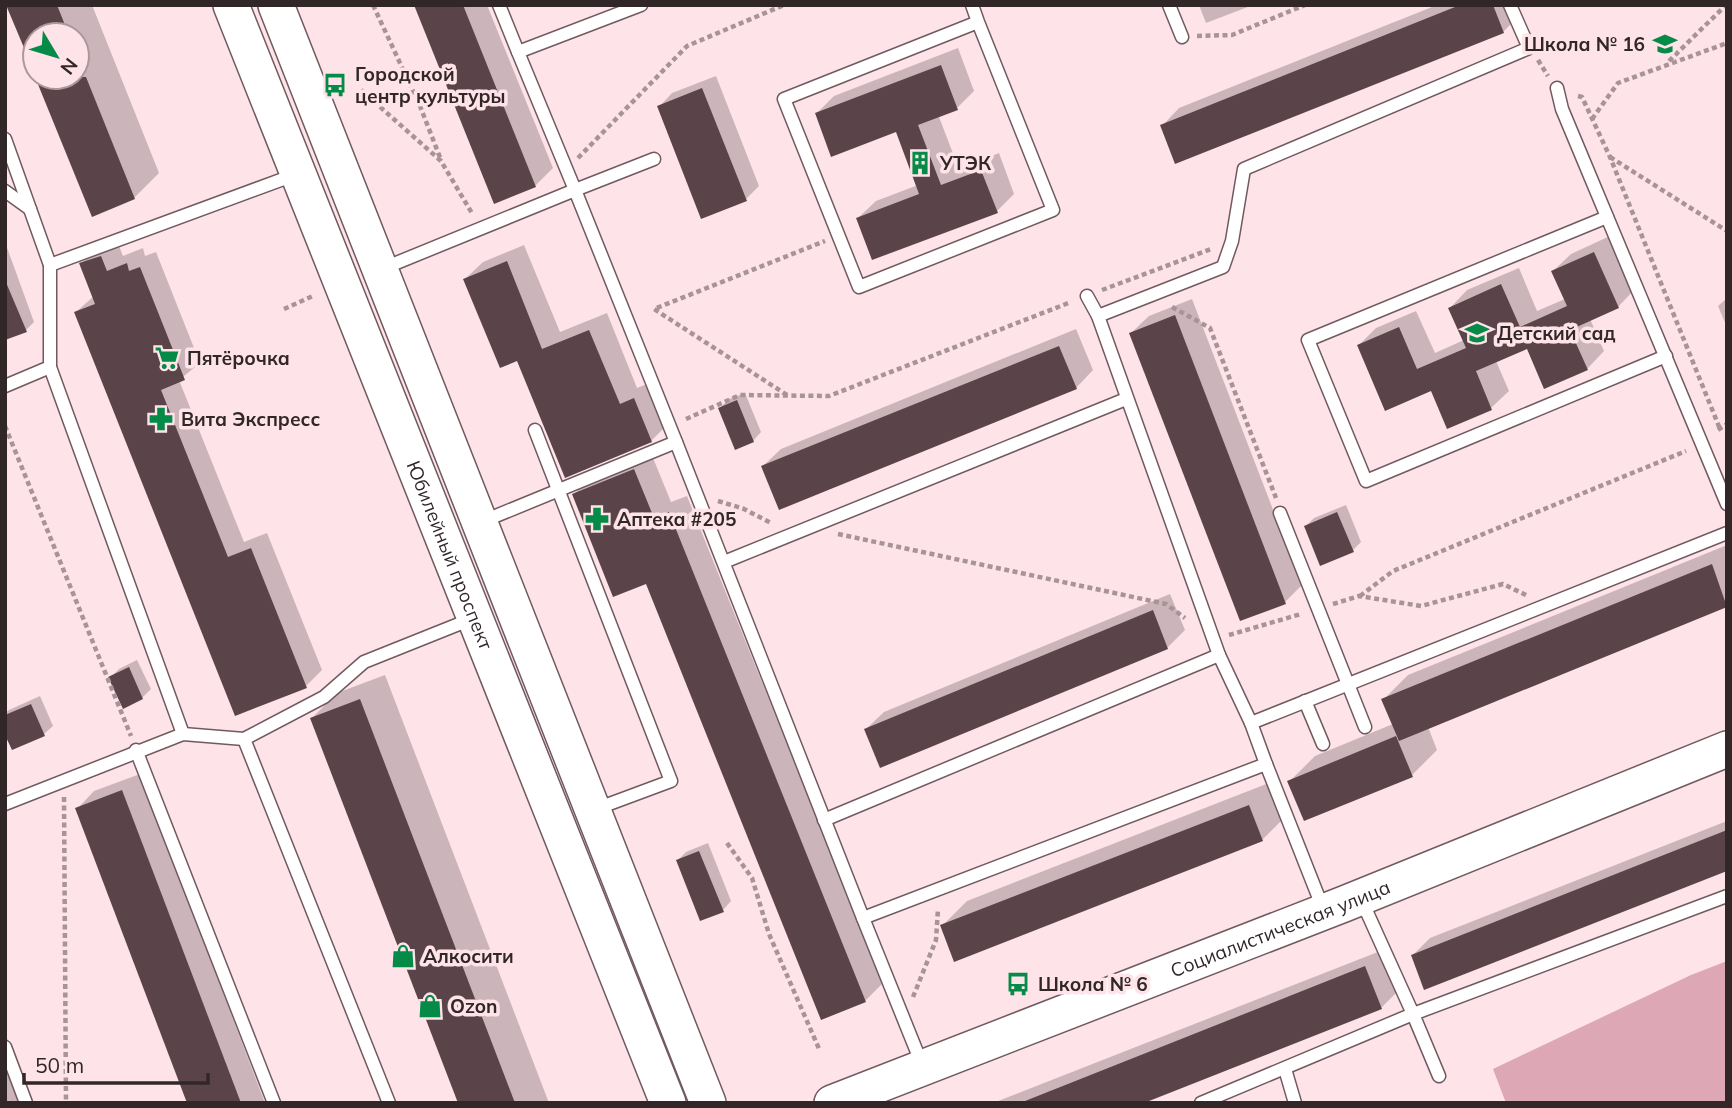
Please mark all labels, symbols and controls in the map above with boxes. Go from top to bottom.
north arrow [21,21,91,91]
school or university icon: Школа № 16 [1651,30,1679,58]
place label: Школа № 16 [1524,32,1645,56]
text: N [56,53,83,80]
place label: Городской центр культуры [355,62,506,108]
bus stop icon: Городской центр культуры [321,71,349,99]
building icon: УТЭК [906,149,934,177]
place label: УТЭК [939,151,992,175]
school or university icon: Детский сад [1463,319,1491,347]
place label: Детский сад [1497,321,1616,345]
supermarket icon: Пятёрочка [153,344,181,372]
place label: Пятёрочка [187,346,290,370]
pharmacy icon: Вита Экспресс [147,405,175,433]
place label: Вита Экспресс [181,407,320,431]
street label: Юбилейный проспект [402,457,498,653]
pharmacy icon: Аптека #205 [583,505,611,533]
place label: Аптека #205 [617,507,736,531]
street label: Социалистическая улица [1167,875,1394,982]
shop icon: Алкосити [389,942,417,970]
place label: Алкосити [423,944,514,968]
bus stop icon: Школа № 6 [1004,970,1032,998]
place label: Школа № 6 [1038,972,1148,996]
shop icon: Ozon [416,992,444,1020]
place label: Ozon [450,994,497,1018]
scale bar [24,1042,208,1086]
text: 50 m [35,1052,84,1078]

